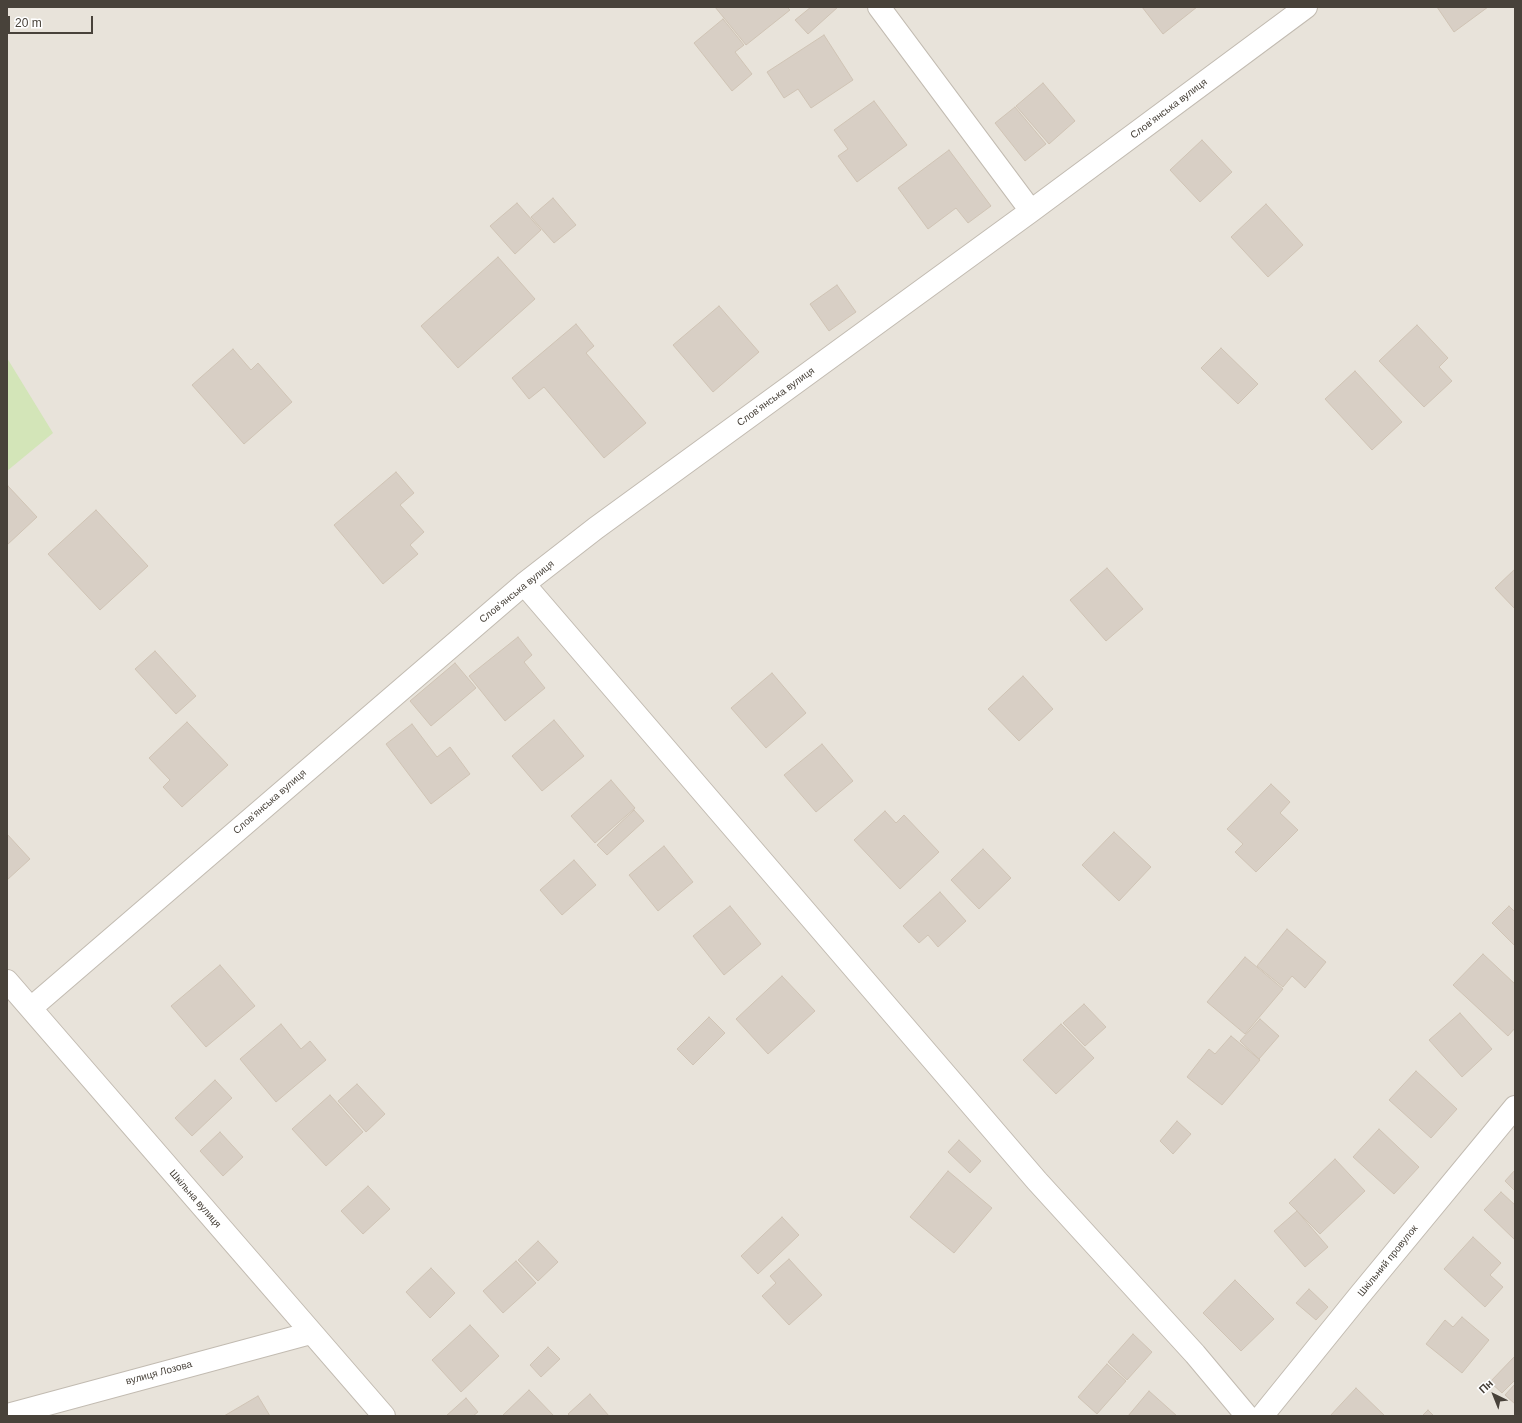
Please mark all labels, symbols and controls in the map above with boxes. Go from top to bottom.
scale bar [10,8,95,34]
text: 20 m [15,16,42,30]
street label: Словʼянська вулиця [1128,76,1210,142]
street label: Словʼянська вулиця [735,365,817,429]
street label: Словʼянська вулиця [477,558,557,626]
street label: Словʼянська вулиця [231,767,309,837]
street label: Шкільна вулиця [166,1167,224,1231]
street label: Шкільний провулок [1355,1223,1421,1299]
street label: вулиця Лозова [125,1358,193,1388]
north arrow [1474,1375,1514,1415]
text: Пн [1476,1377,1495,1396]

